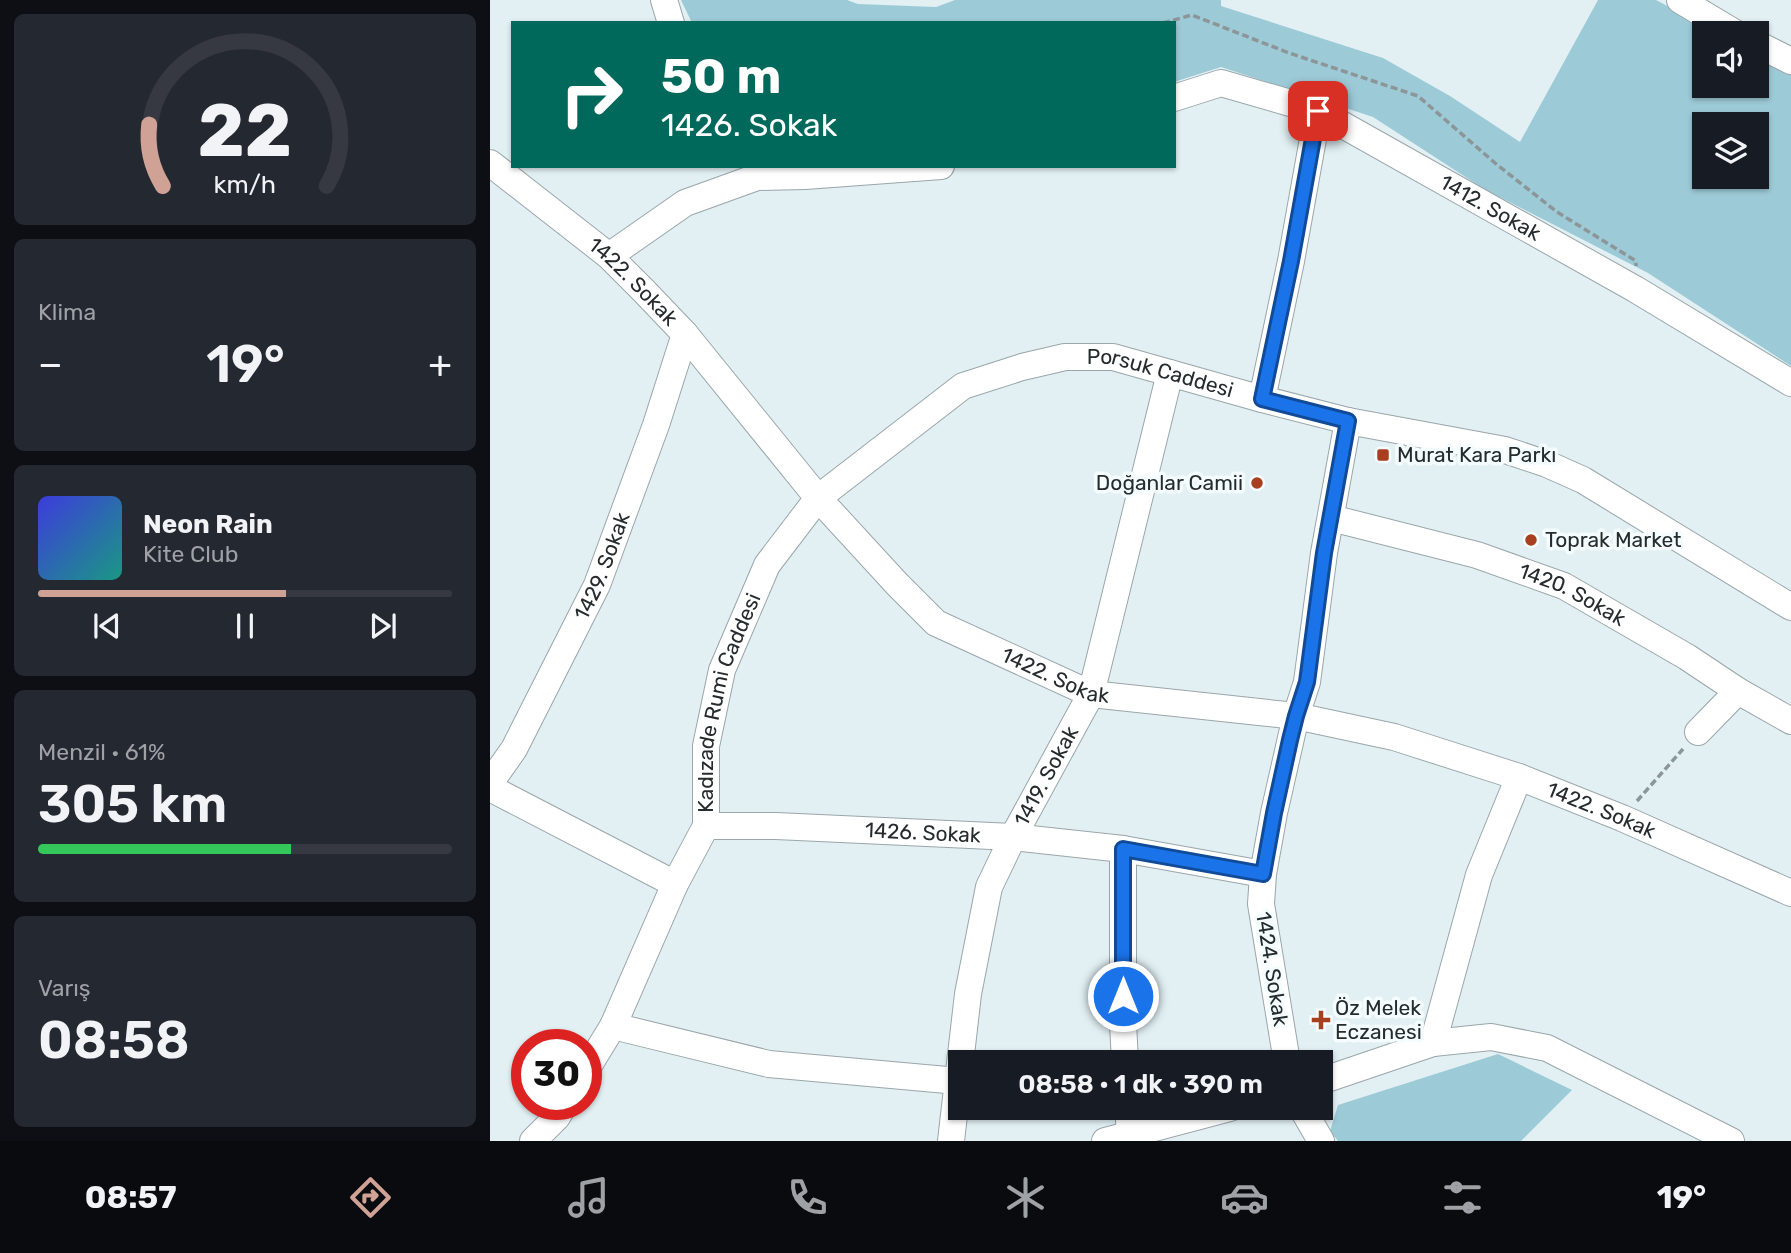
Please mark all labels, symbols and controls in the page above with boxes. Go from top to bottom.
map controls [1692,21,1769,189]
button: sound [1692,21,1769,98]
text: 50 m [661,47,781,105]
icon: right [546,49,637,140]
pin [1288,81,1348,141]
text: 22 [198,88,292,174]
icon: arrive [1299,92,1337,130]
text: 1426. Sokak [661,106,837,144]
button: layers [1692,112,1769,189]
street label: 1412. Sokak [1436,169,1546,246]
text: km/h [214,170,276,199]
street label: 1422. Sokak [584,232,683,331]
text: Klima [38,298,96,326]
text: 19° [206,333,285,395]
text: − [38,341,63,387]
text: + [428,341,452,387]
street label: Porsuk Caddesi [1087,344,1236,402]
place label: Murat Kara Parkı [1397,442,1556,467]
marker: Murat Kara Parkı [1375,447,1391,463]
place label: Doğanlar Camii [1096,470,1243,495]
marker: Doğanlar Camii [1249,475,1265,491]
street label: 1429. Sokak [568,508,635,624]
text: Neon Rain [143,509,273,540]
place label: Toprak Market [1545,527,1681,552]
marker: Toprak Market [1523,532,1539,548]
text: Kite Club [143,540,238,568]
street label: 1420. Sokak [1516,558,1630,631]
street label: Kadızade Rumi Caddesi [693,589,766,813]
icon: previous [88,607,126,645]
icon: pause [226,607,264,645]
icon: next [364,607,402,645]
street label: 1422. Sokak [998,642,1111,708]
street label: 1419. Sokak [1008,721,1083,830]
text: Menzil · 61% [38,738,165,766]
text: 305 km [38,773,227,835]
street label: 1422. Sokak [1544,776,1660,843]
street label: 1426. Sokak [865,817,981,847]
street label: 1424. Sokak [1251,910,1294,1028]
position arrow [1086,959,1160,1033]
text: Varış [38,974,91,1002]
place label: Öz Melek Eczanesi [1335,995,1422,1044]
text: 08:58 [38,1009,190,1071]
marker: Öz Melek Eczanesi [1313,1012,1329,1028]
speed limit sign: 30 [511,1029,602,1120]
text: 08:58 · 1 dk · 390 m [1018,1069,1263,1100]
icon: directions [346,1173,395,1222]
icon: music [564,1173,613,1222]
icon: phone [783,1173,832,1222]
icon: climate [1001,1173,1050,1222]
icon: car [1220,1173,1269,1222]
icon: filters [1438,1173,1487,1222]
text: 08:57 [85,1178,177,1216]
text: 19° [1657,1178,1706,1216]

